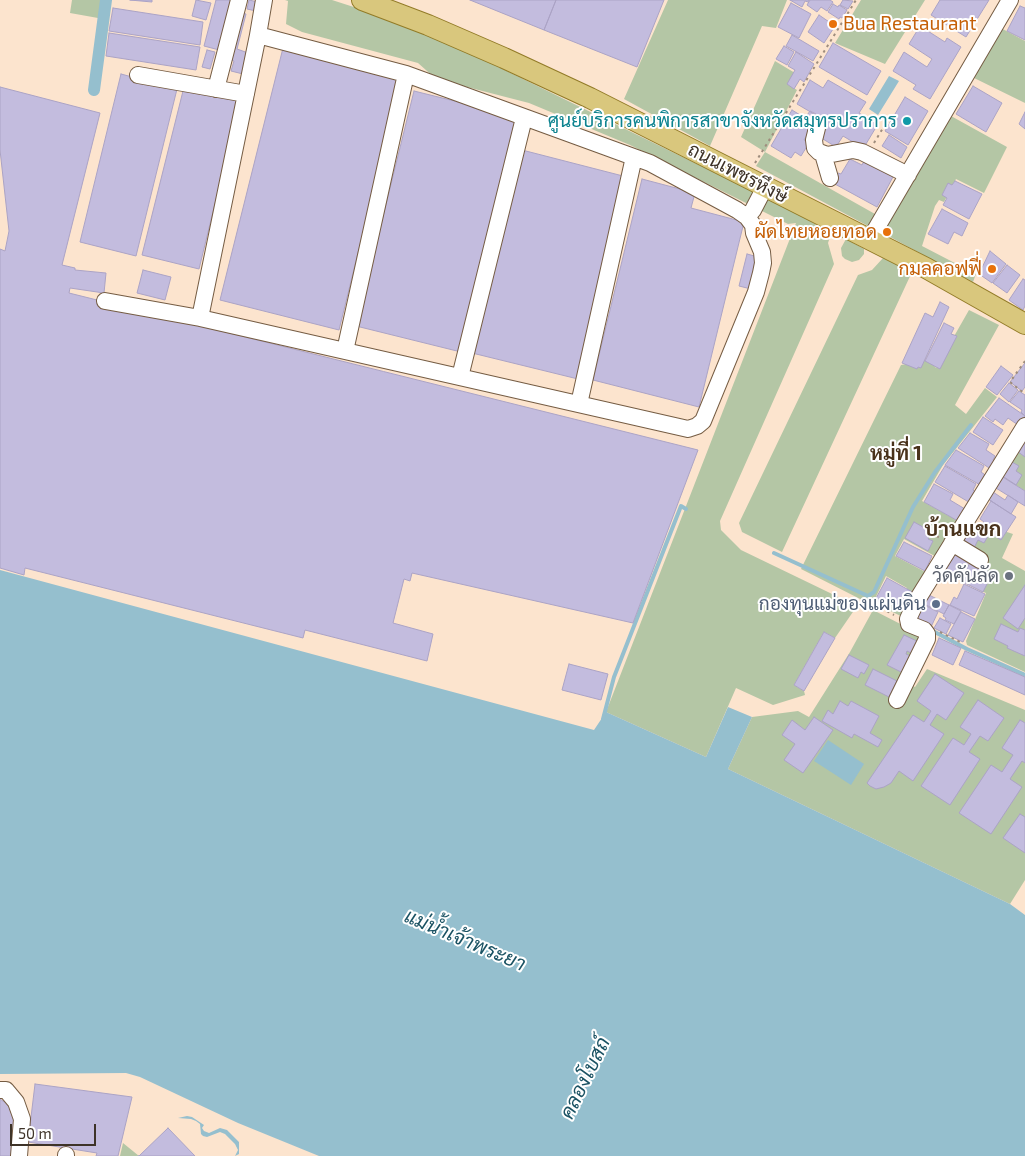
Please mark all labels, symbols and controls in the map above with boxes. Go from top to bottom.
place label: Bua Restaurant [843,13,977,35]
marker: Bua Restaurant [827,18,839,30]
place label: ศูนย์บริการคนพิการสาขาจังหวัดสมุทรปราการ [548,110,897,132]
marker: ศูนย์บริการคนพิการสาขาจังหวัดสมุทรปราการ [901,115,913,127]
street label: ถนนเพชรหึงษ์ [684,138,792,208]
place label: ผัดไทยหอยทอด [754,221,877,243]
marker: ผัดไทยหอยทอด [881,226,893,238]
place label: กมลคอฟฟี่ [898,258,982,280]
marker: กมลคอฟฟี่ [986,263,998,275]
district label: หมู่ที่ 1 [870,441,922,465]
district label: บ้านแขก [925,516,1001,542]
place label: วัดคันลัด [932,565,999,587]
marker: วัดคันลัด [1003,570,1015,582]
place label: กองทุนแม่ของแผ่นดิน [759,593,926,615]
marker: กองทุนแม่ของแผ่นดิน [930,598,942,610]
water label: แม่น้ำเจ้าพระยา [401,904,529,976]
water label: คลองโบสถ์ [555,1033,615,1123]
scale bar [12,1114,99,1146]
text: 50 m [18,1124,52,1142]

